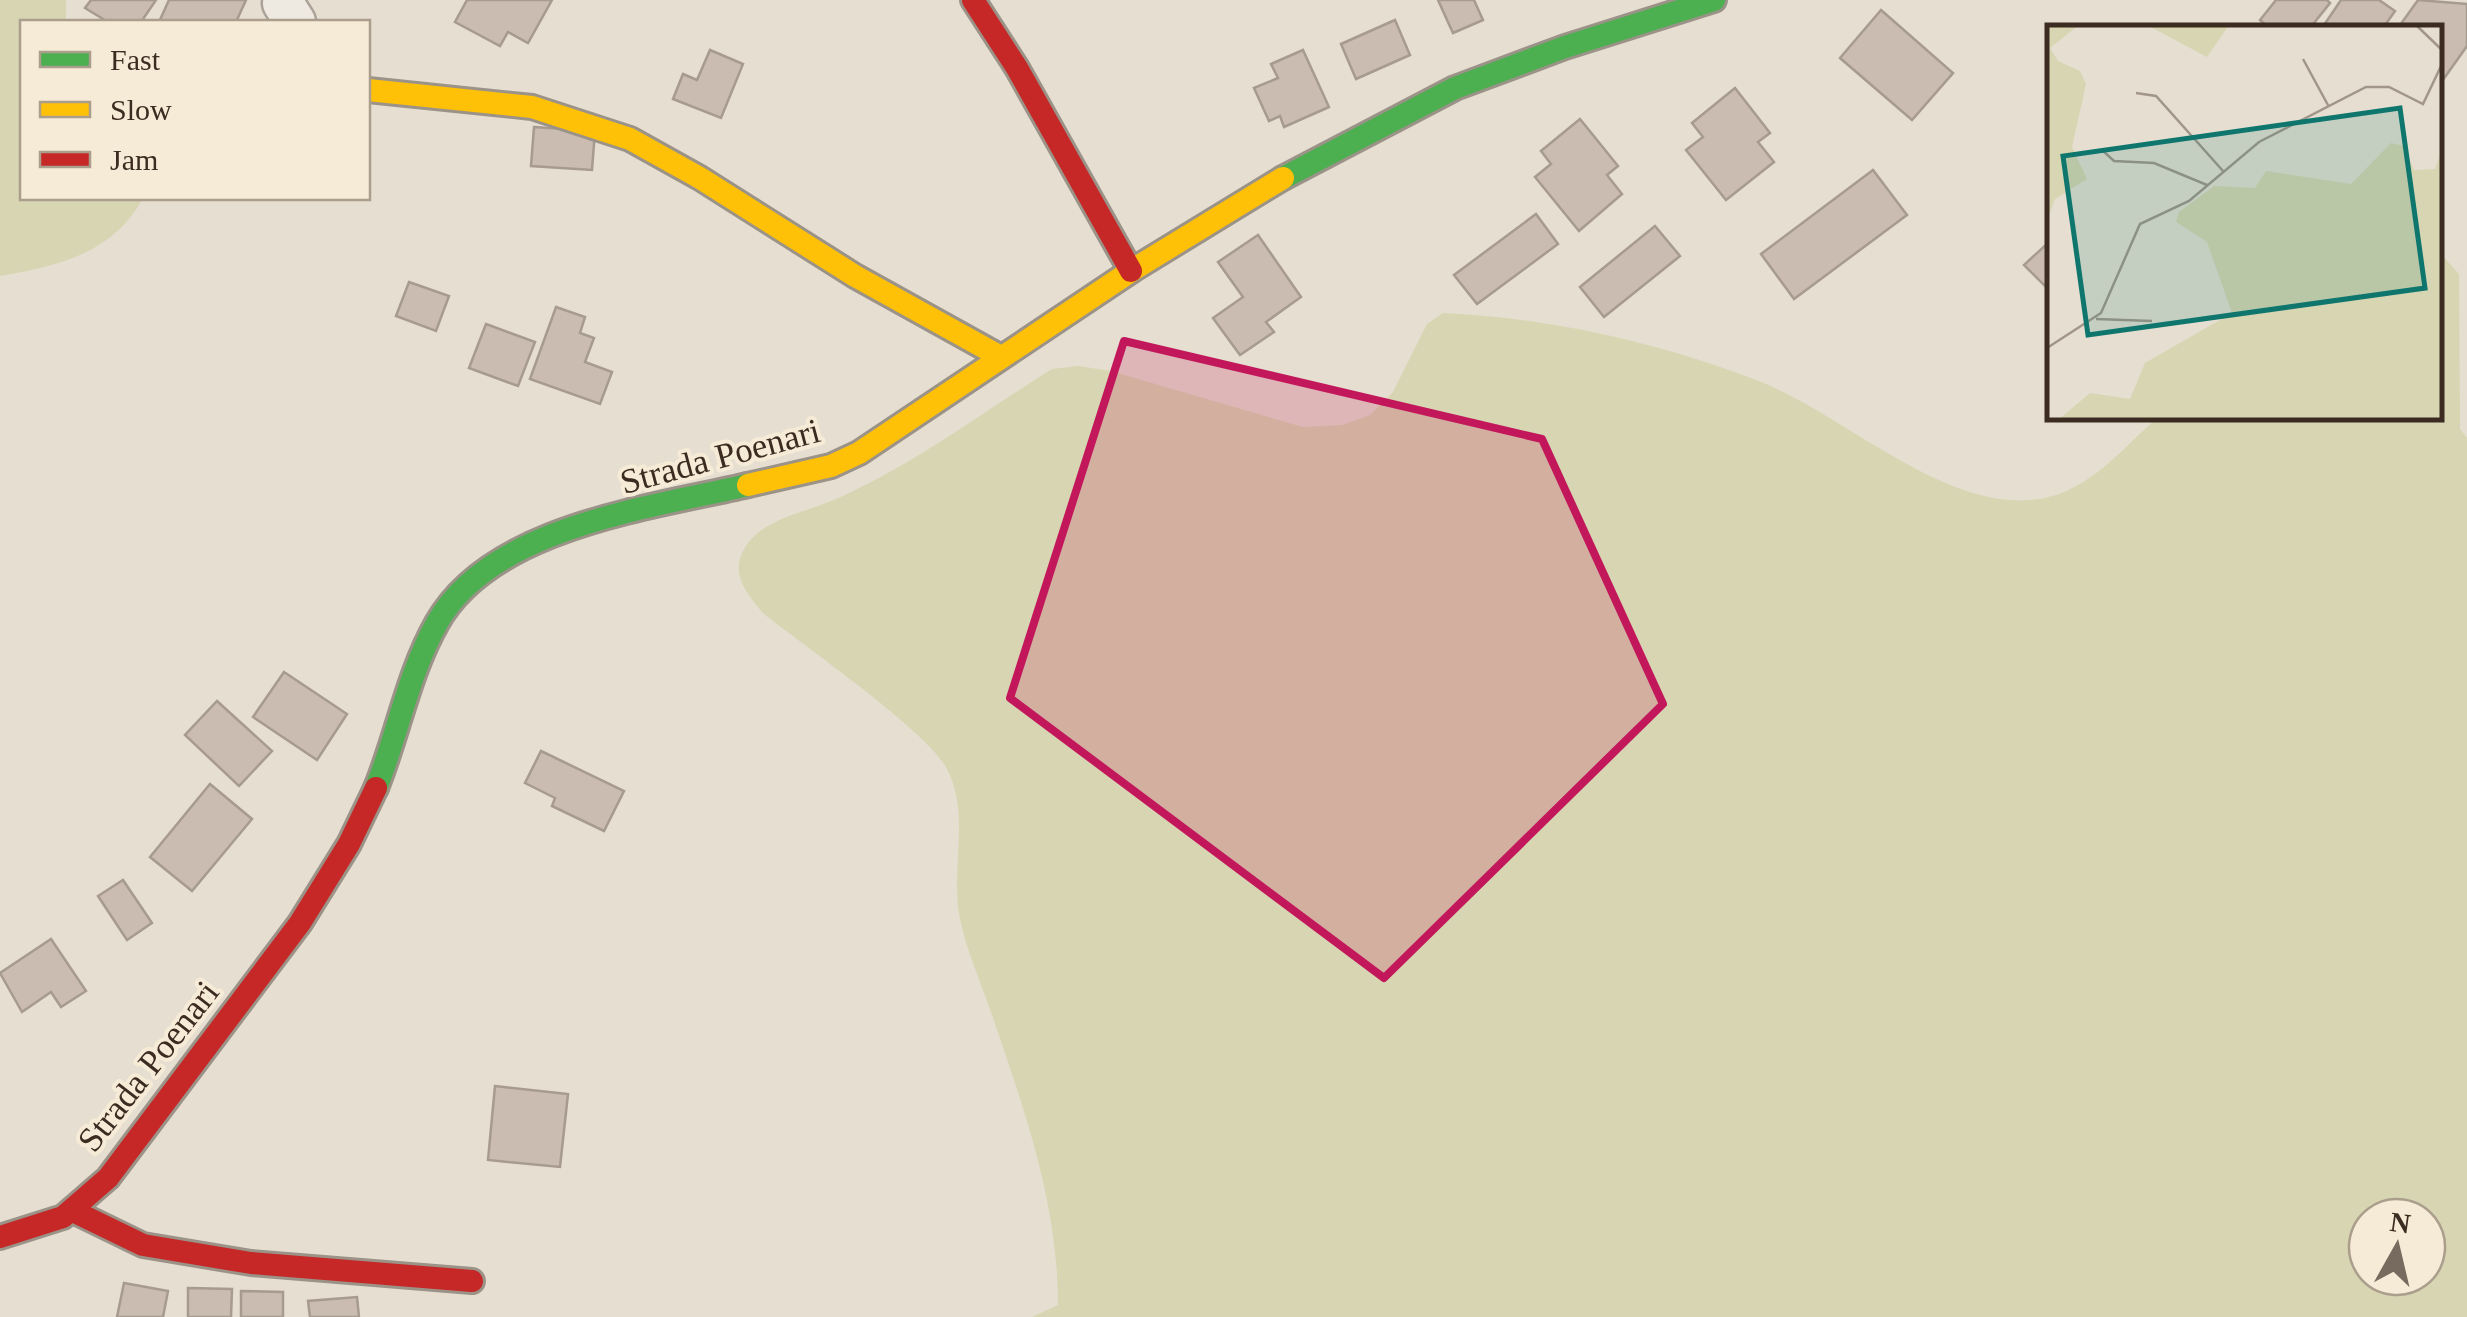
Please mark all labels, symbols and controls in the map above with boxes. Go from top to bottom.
legend [20,20,370,200]
inset map [2047,25,2442,420]
text: Fast [110,43,161,76]
text: Slow [110,93,172,126]
text: Jam [110,143,158,176]
street label: Strada Poenari [616,411,824,502]
street label: Strada Poenari [70,973,227,1159]
north arrow [2347,1197,2447,1297]
text: N [2388,1206,2413,1239]

